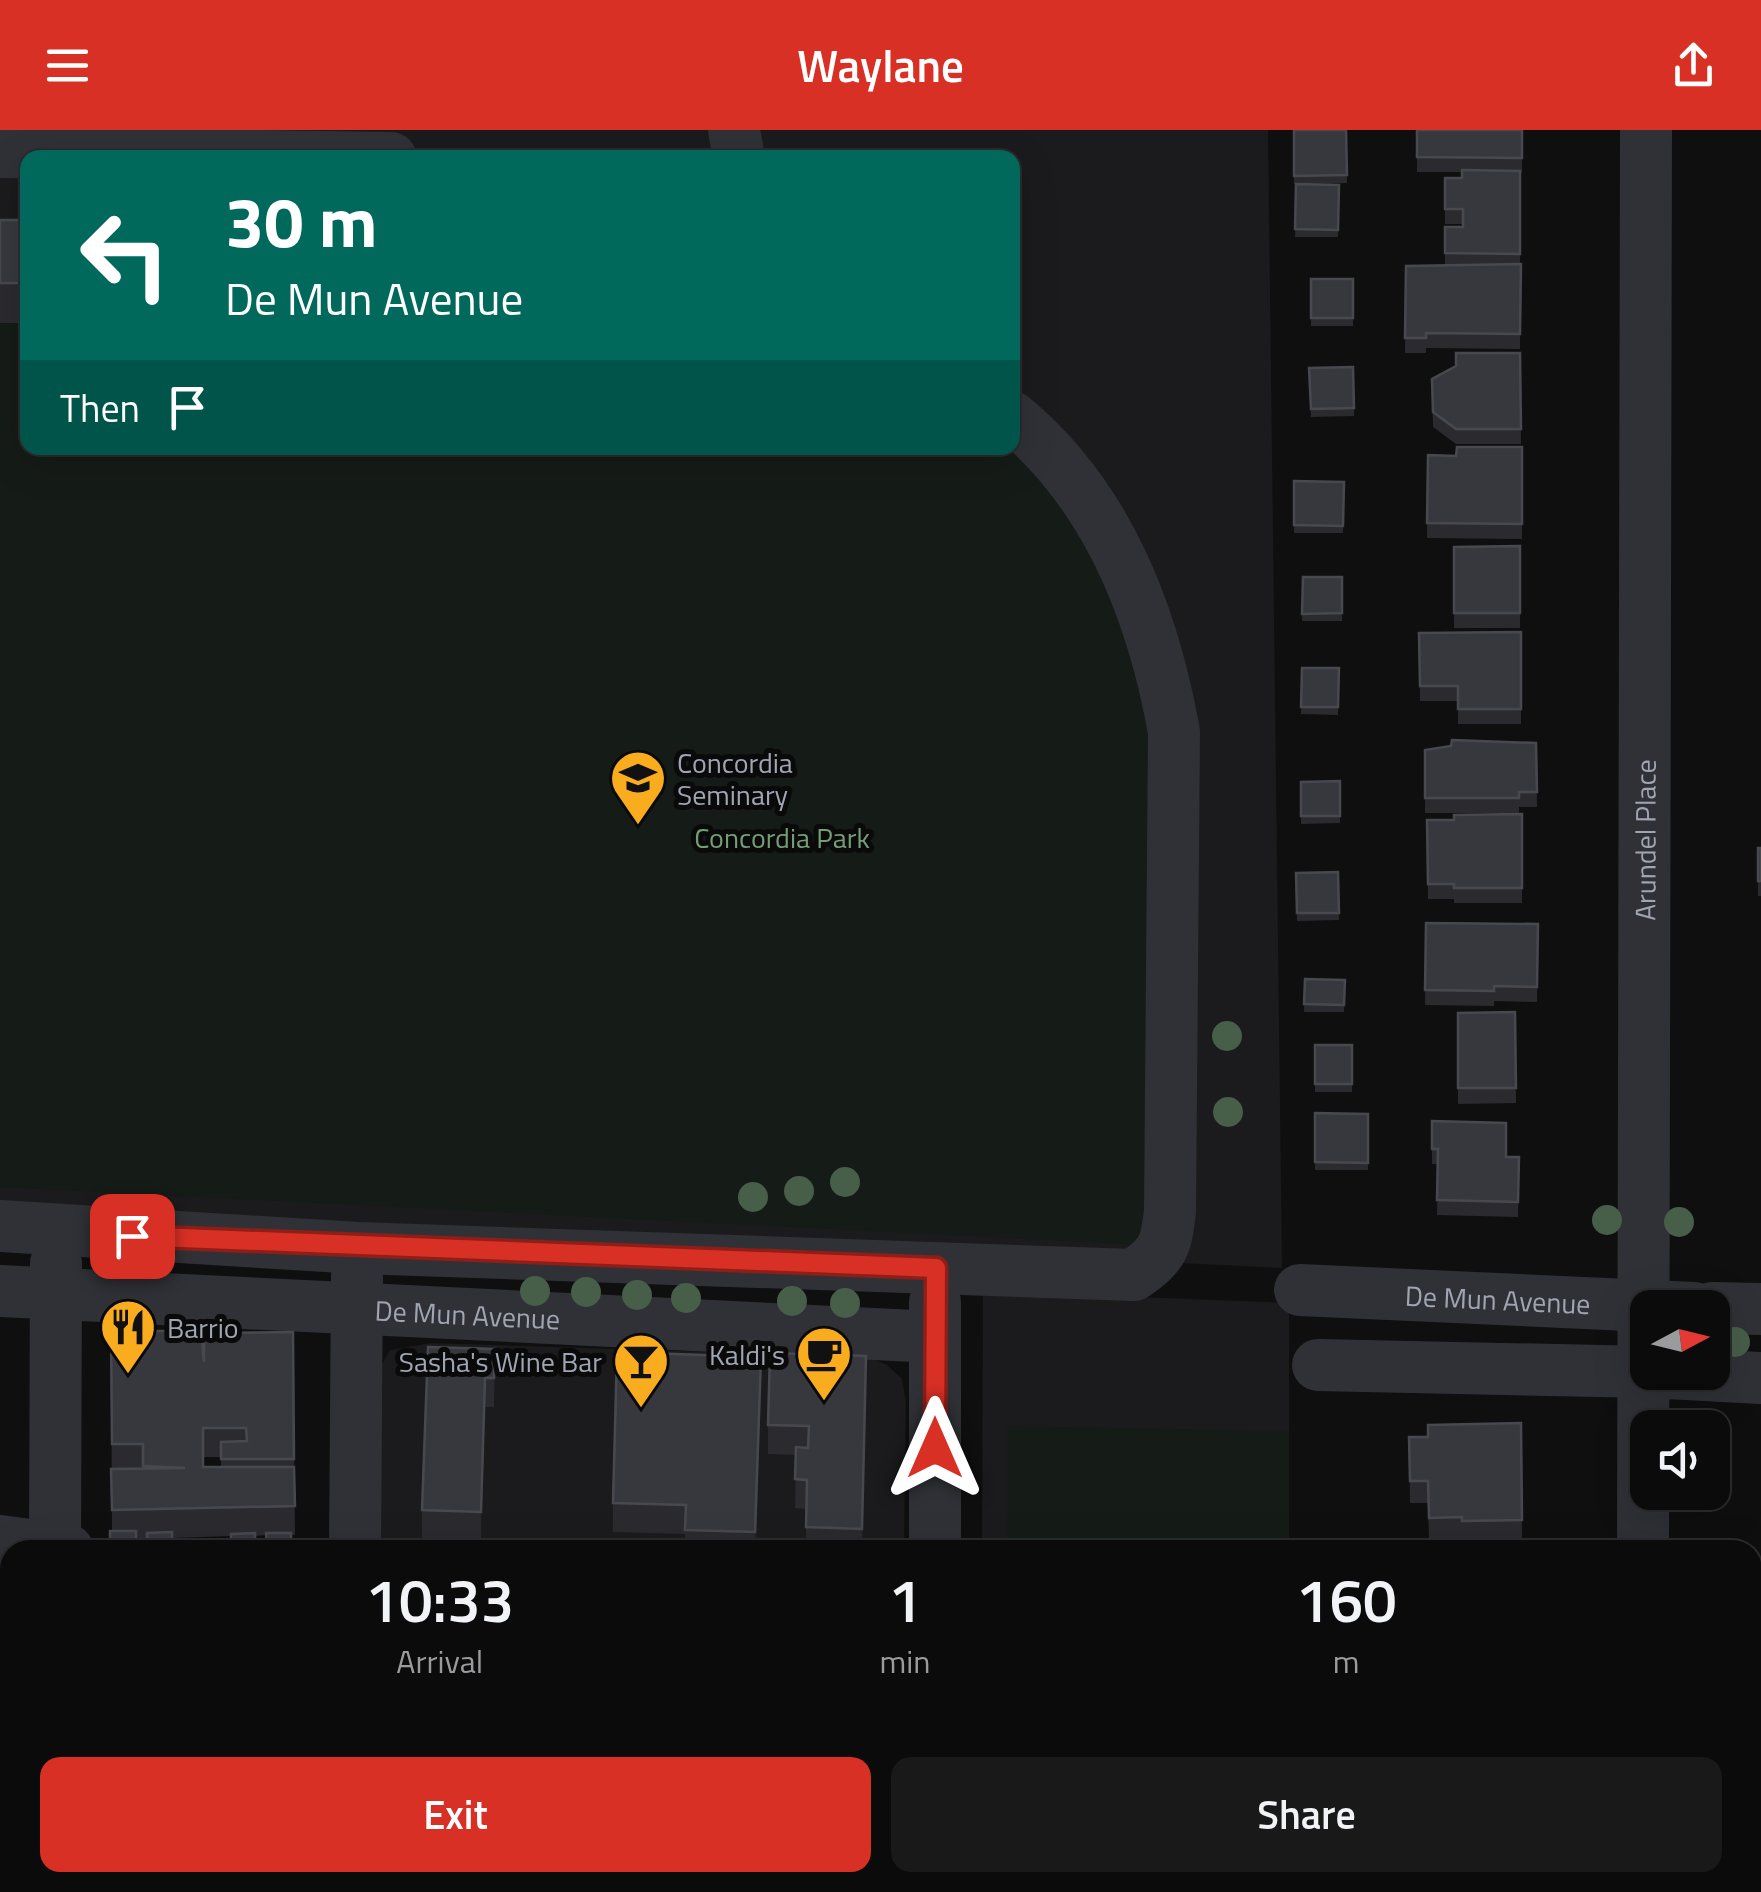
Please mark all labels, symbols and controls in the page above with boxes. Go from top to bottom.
text: Waylane [797,31,964,99]
icon: menu [40,38,95,93]
icon: share [1666,38,1721,93]
text: 30 m [225,168,378,274]
icon: left [60,190,190,320]
text: De Mun Avenue [225,264,523,332]
text: Then [60,379,140,437]
icon: arrive [160,380,215,435]
place label: Concordia Seminary [677,741,793,816]
school or university icon: Concordia Seminary [608,748,668,827]
street label: Arundel Place [1623,759,1666,921]
park label: Concordia Park [694,816,870,859]
pin [90,1194,175,1279]
icon: arrive [105,1209,160,1264]
street label: De Mun Avenue [1404,1273,1591,1325]
street label: De Mun Avenue [374,1288,561,1340]
north arrow [1630,1290,1730,1390]
map controls [1630,1290,1730,1510]
restaurant icon: Barrio [98,1297,158,1376]
place label: Barrio [167,1306,239,1349]
cafe icon: Kaldi's [794,1324,854,1403]
bar icon: Sasha's Wine Bar [611,1331,671,1410]
place label: Kaldi's [709,1333,785,1376]
place label: Sasha's Wine Bar [399,1340,602,1383]
position arrow [883,1396,987,1500]
button: sound [1630,1410,1730,1510]
text: 10:33 [365,1554,514,1645]
text: 1 [888,1554,922,1645]
text: 160 [1296,1554,1397,1645]
text: Arrival [396,1637,483,1685]
text: min [879,1637,930,1685]
text: m [1333,1637,1360,1685]
button: Exit [40,1757,871,1872]
button: Share [891,1757,1722,1872]

